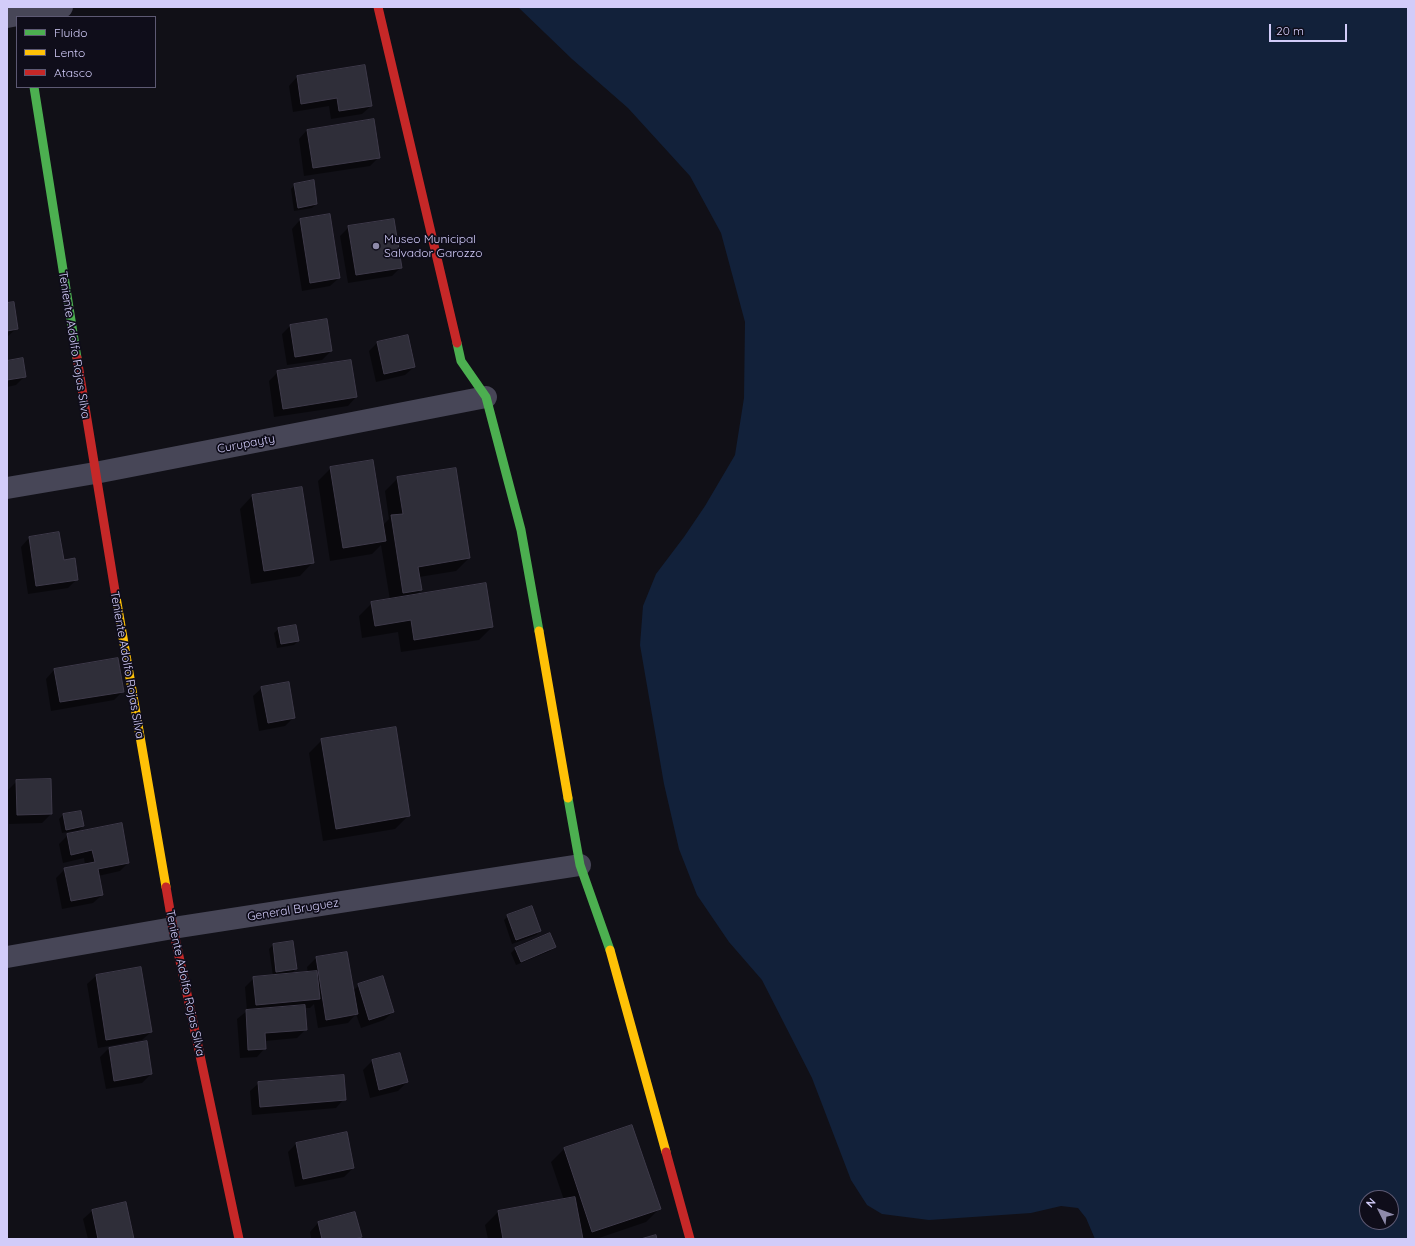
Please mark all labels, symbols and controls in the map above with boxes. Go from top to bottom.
legend [16,16,156,88]
scale bar [1271,16,1349,42]
text: 20 m [1276,23,1304,38]
text: Fluido [54,25,87,40]
text: Lento [54,45,85,60]
text: Atasco [54,65,92,80]
place label: Museo Municipal Salvador Garozzo [384,232,482,260]
marker: Museo Municipal Salvador Garozzo [371,241,381,251]
street label: Teniente Adolfo Rojas Silva [55,270,93,420]
street label: Curupayty [216,431,276,457]
street label: Teniente Adolfo Rojas Silva [107,590,147,740]
street label: General Bruguez [246,896,340,924]
street label: Teniente Adolfo Rojas Silva [162,908,208,1058]
north arrow [1359,1190,1399,1230]
text: N [1363,1195,1379,1210]

